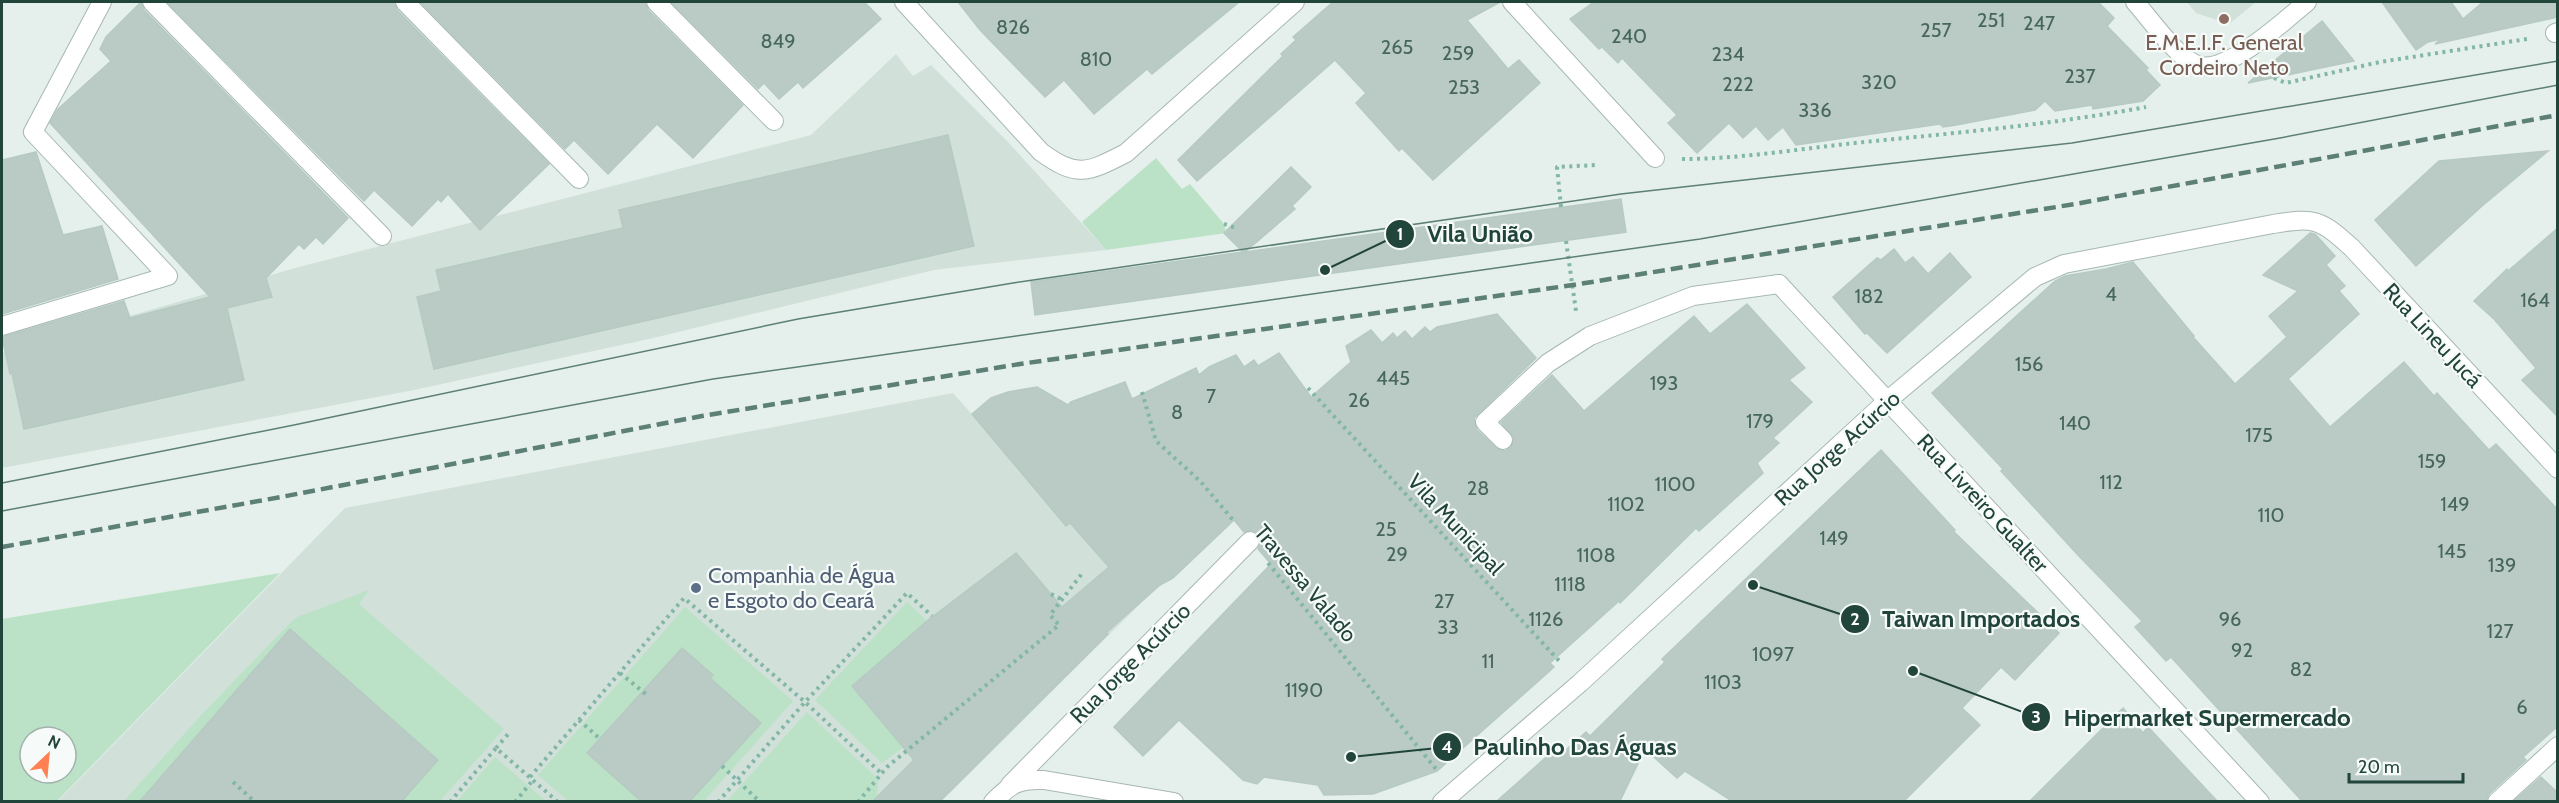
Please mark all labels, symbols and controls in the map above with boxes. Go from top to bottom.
house number: 251 [1977,8,2005,32]
house number: 247 [2023,11,2055,35]
marker: E.M.E.I.F. General Cordeiro Neto [2217,12,2231,26]
house number: 826 [996,15,1030,39]
house number: 257 [1920,18,1952,42]
house number: 240 [1611,24,1647,48]
house number: 849 [760,29,796,53]
place label: E.M.E.I.F. General Cordeiro Neto [2145,29,2304,81]
house number: 265 [1381,35,1413,59]
house number: 259 [1442,41,1474,65]
house number: 234 [1712,42,1745,66]
house number: 810 [1080,47,1112,71]
house number: 237 [2064,64,2096,88]
house number: 320 [1861,70,1897,94]
house number: 222 [1722,72,1754,96]
house number: 253 [1448,75,1480,99]
house number: 336 [1799,98,1832,122]
callout: Vila União [1385,213,1545,255]
text: Vila União [1427,219,1533,248]
text: 1 [1397,223,1403,245]
street label: Rua Lineu Jucá [2377,277,2488,394]
house number: 4 [2105,282,2117,306]
house number: 182 [1854,284,1884,308]
house number: 164 [2520,288,2550,312]
house number: 156 [2015,352,2043,376]
house number: 445 [1376,366,1410,390]
house number: 193 [1650,371,1678,395]
house number: 7 [1206,384,1216,408]
street label: Rua Jorge Acúrcio [1769,385,1906,512]
house number: 26 [1348,388,1370,412]
house number: 8 [1171,400,1183,424]
house number: 179 [1746,409,1774,433]
house number: 140 [2059,411,2091,435]
house number: 175 [2245,423,2273,447]
street label: Rua Livreiro Gualter [1911,428,2054,578]
house number: 159 [2418,449,2446,473]
street label: Vila Municipal [1402,468,1510,581]
house number: 112 [2099,470,2123,494]
house number: 1100 [1655,472,1695,496]
house number: 28 [1467,476,1489,500]
house number: 1102 [1607,492,1645,516]
house number: 149 [2440,492,2470,516]
house number: 110 [2258,503,2285,527]
house number: 25 [1375,517,1397,541]
street label: Travessa Valado [1249,519,1363,648]
house number: 149 [1819,526,1849,550]
house number: 145 [2438,539,2466,563]
house number: 29 [1386,542,1408,566]
house number: 1108 [1576,543,1616,567]
house number: 139 [2488,553,2516,577]
place label: Companhia de Água e Esgoto do Ceará [708,562,895,614]
house number: 1118 [1554,572,1586,596]
marker: Companhia de Água e Esgoto do Ceará [689,581,703,595]
house number: 27 [1434,589,1454,613]
street label: Rua Jorge Acúrcio [1064,597,1196,729]
callout: Taiwan Importados [1840,598,2092,640]
text: Taiwan Importados [1882,604,2080,633]
house number: 1126 [1529,607,1563,631]
house number: 96 [2219,607,2241,631]
text: 2 [1850,608,1860,630]
house number: 33 [1437,615,1459,639]
house number: 127 [2486,619,2514,643]
house number: 92 [2231,638,2253,662]
house number: 1097 [1752,642,1794,666]
house number: 11 [1481,649,1495,673]
house number: 82 [2290,657,2312,681]
house number: 1103 [1704,670,1742,694]
house number: 1190 [1285,678,1323,702]
house number: 6 [2516,695,2528,719]
callout: Hipermarket Supermercado [2021,696,2362,738]
text: Hipermarket Supermercado [2063,703,2351,732]
text: 3 [2031,706,2041,728]
north arrow [18,725,78,785]
callout: Paulinho Das Águas [1432,726,1689,768]
text: N [45,731,64,753]
text: Paulinho Das Águas [1473,732,1677,761]
text: 4 [1441,736,1453,758]
scale bar [2349,746,2463,784]
text: 20 m [2358,756,2400,778]

